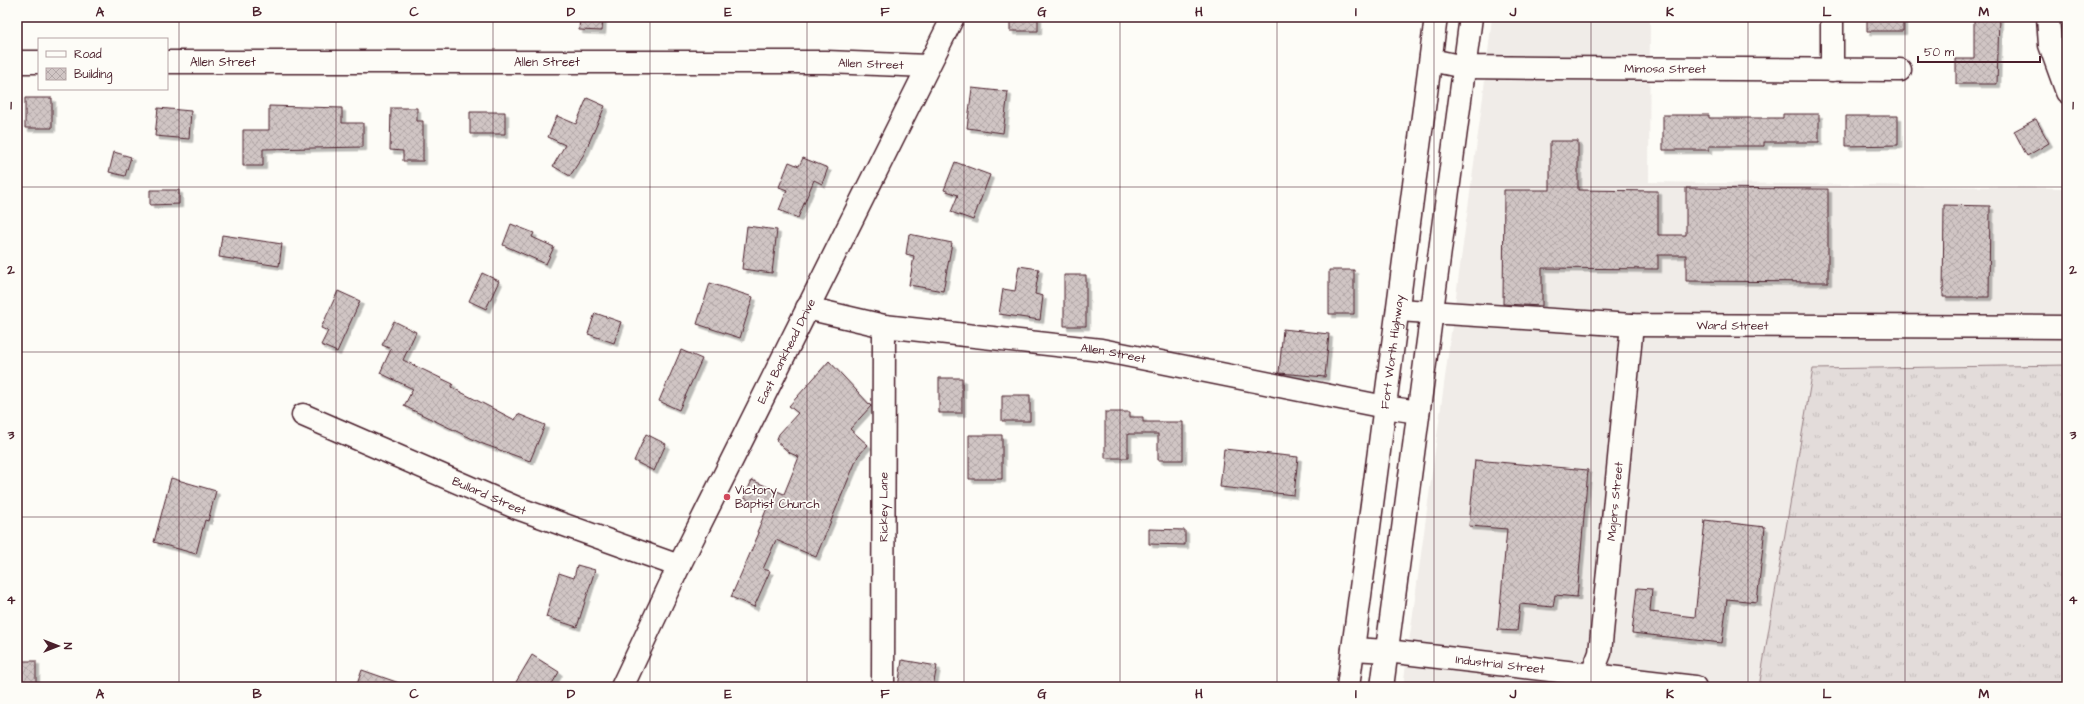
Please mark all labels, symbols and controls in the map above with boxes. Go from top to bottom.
text: A [96,3,105,21]
text: B [252,3,262,21]
text: C [409,3,419,21]
text: D [567,3,576,21]
text: E [724,3,732,21]
text: F [880,3,890,21]
text: G [1037,3,1047,21]
text: H [1195,3,1203,21]
text: I [1355,3,1357,21]
text: J [1509,3,1517,21]
text: K [1666,3,1674,21]
text: L [1822,3,1832,21]
text: M [1979,3,1990,21]
legend [38,38,168,90]
scale bar [1918,38,2040,64]
text: 50 m [1924,44,1955,61]
text: Road [74,46,102,63]
street label: Allen Street [190,54,256,71]
street label: Allen Street [514,54,580,71]
street label: Allen Street [838,54,904,74]
street label: Mimosa Street [1624,60,1706,78]
text: Building [74,66,112,84]
text: 1 [10,96,12,114]
text: 1 [2072,96,2074,114]
text: 2 [6,261,15,279]
text: 2 [2068,261,2077,279]
street label: Fort Worth Highway [1377,293,1409,410]
street label: East Bankhead Drive [753,295,820,407]
street label: Ward Street [1696,317,1769,335]
street label: Allen Street [1080,340,1147,368]
text: 3 [7,426,15,444]
text: 3 [2069,426,2077,444]
street label: Majors Street [1603,461,1628,542]
street label: Rickey Lane [875,471,894,542]
street label: Bullard Street [449,473,529,520]
place label: Victory Baptist Church [735,482,819,513]
marker: Victory Baptist Church [722,492,732,502]
text: 4 [7,591,16,609]
text: 4 [2069,591,2078,609]
north arrow [38,626,78,666]
text: N [60,643,75,650]
street label: Industrial Street [1455,651,1546,678]
text: A [96,685,105,703]
text: B [252,685,262,703]
text: C [409,685,419,703]
text: D [567,685,576,703]
text: E [724,685,732,703]
text: F [880,685,890,703]
text: G [1037,685,1047,703]
text: H [1195,685,1203,703]
text: I [1355,685,1357,703]
text: J [1509,685,1517,703]
text: K [1666,685,1674,703]
text: L [1822,685,1832,703]
text: M [1979,685,1990,703]

